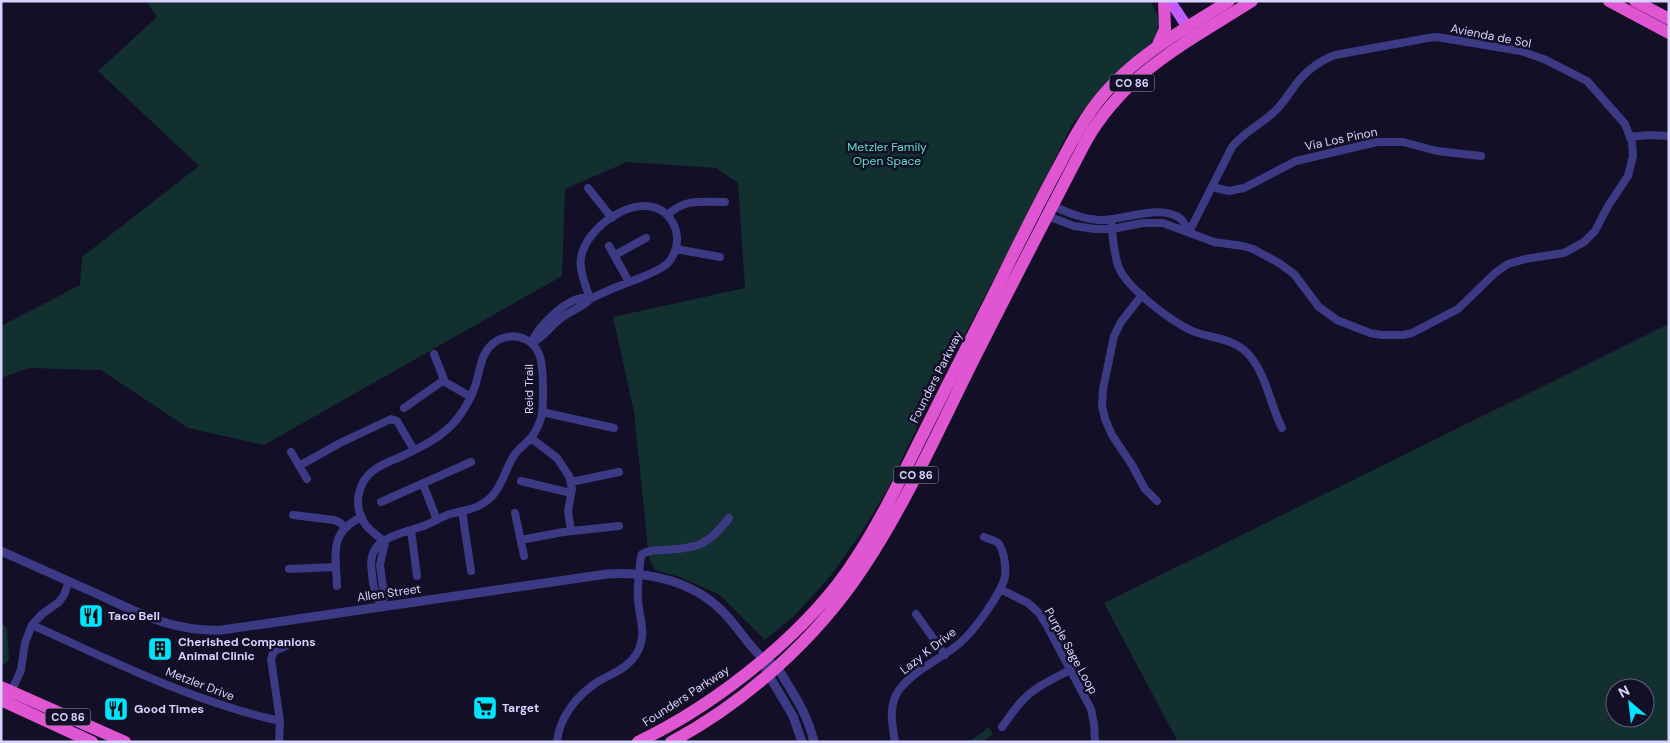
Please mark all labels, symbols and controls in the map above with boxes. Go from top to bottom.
street label: Avienda de Sol [1449,20,1533,52]
road number: CO 86 [1110,75,1154,92]
street label: Via Los Pinon [1303,123,1379,154]
park label: Metzler Family Open Space [847,139,927,169]
street label: Founders Parkway [906,328,966,426]
street label: Reid Trail [521,364,537,414]
road number: CO 86 [894,466,938,484]
street label: Allen Street [356,581,422,605]
restaurant icon: Taco Bell [78,603,104,629]
street label: Purple Sage Loop [1041,605,1101,697]
place label: Taco Bell [108,608,160,624]
street label: Lazy K Drive [897,624,959,678]
place label: Cherished Companions Animal Clinic [178,634,316,664]
building icon: Cherished Companions Animal Clinic [147,636,173,662]
street label: Founders Parkway [639,662,733,730]
street label: Metzler Drive [163,664,237,705]
north arrow [1605,678,1655,728]
text: N [1615,681,1633,702]
supermarket icon: Target [472,695,498,721]
restaurant icon: Good Times [103,696,129,722]
place label: Target [502,700,539,716]
place label: Good Times [134,701,204,717]
road number: CO 86 [46,709,90,726]

